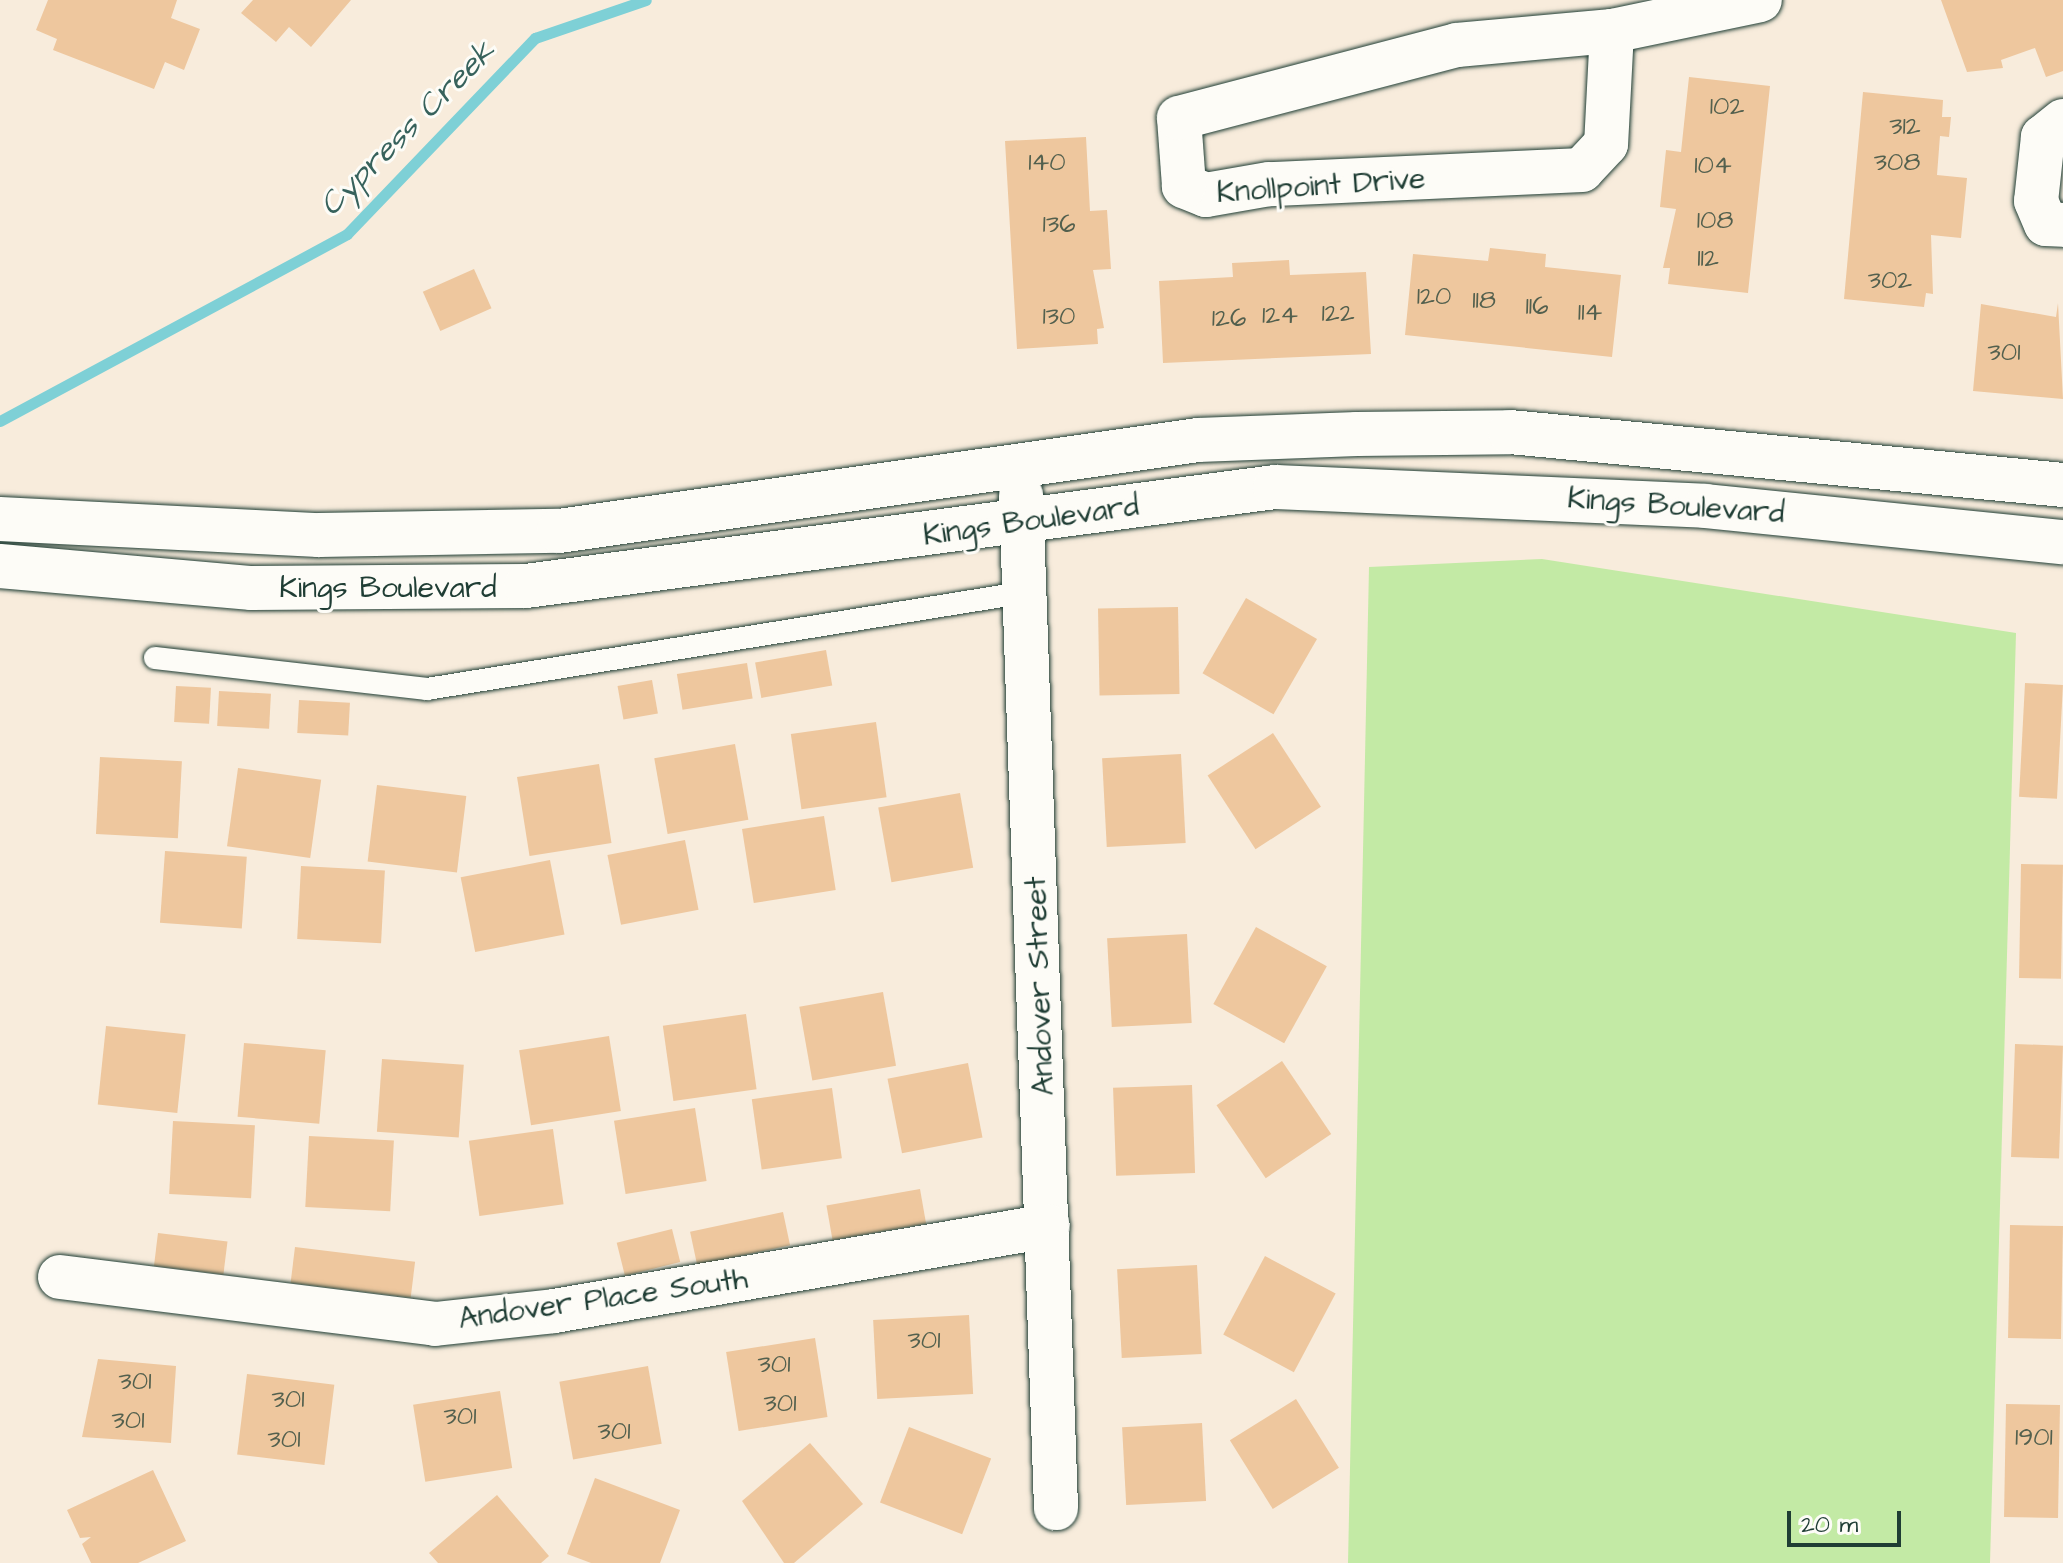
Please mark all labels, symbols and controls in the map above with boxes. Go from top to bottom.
water label: Cypress Creek [312,33,504,225]
house number: 102 [1710,91,1744,123]
house number: 312 [1889,111,1921,143]
house number: 140 [1028,147,1066,179]
house number: 308 [1874,147,1920,179]
house number: 104 [1694,150,1732,182]
street label: Knollpoint Drive [1215,161,1427,211]
house number: 108 [1697,205,1733,237]
house number: 136 [1043,209,1075,241]
house number: 112 [1697,243,1719,275]
house number: 302 [1868,265,1912,297]
house number: 120 [1417,281,1451,313]
house number: 118 [1472,285,1496,317]
house number: 116 [1526,291,1548,323]
house number: 114 [1578,297,1602,329]
house number: 122 [1321,298,1355,330]
house number: 124 [1262,300,1298,332]
house number: 130 [1043,301,1075,333]
house number: 126 [1212,303,1246,335]
house number: 301 [1988,337,2020,369]
street label: Kings Boulevard [1566,480,1786,532]
street label: Kings Boulevard [921,488,1141,554]
street label: Kings Boulevard [279,570,497,606]
street label: Andover Street [1018,876,1062,1096]
street label: Andover Place South [456,1261,750,1337]
house number: 301 [908,1325,940,1357]
house number: 301 [758,1349,790,1381]
house number: 301 [119,1366,151,1398]
house number: 301 [272,1384,304,1416]
house number: 301 [764,1388,796,1420]
house number: 301 [444,1401,476,1433]
house number: 301 [112,1405,144,1437]
house number: 301 [598,1416,630,1448]
house number: 1901 [2015,1422,2053,1454]
house number: 301 [268,1424,300,1456]
scale bar [1791,1495,1905,1545]
text: 20 m [1801,1508,1858,1542]

